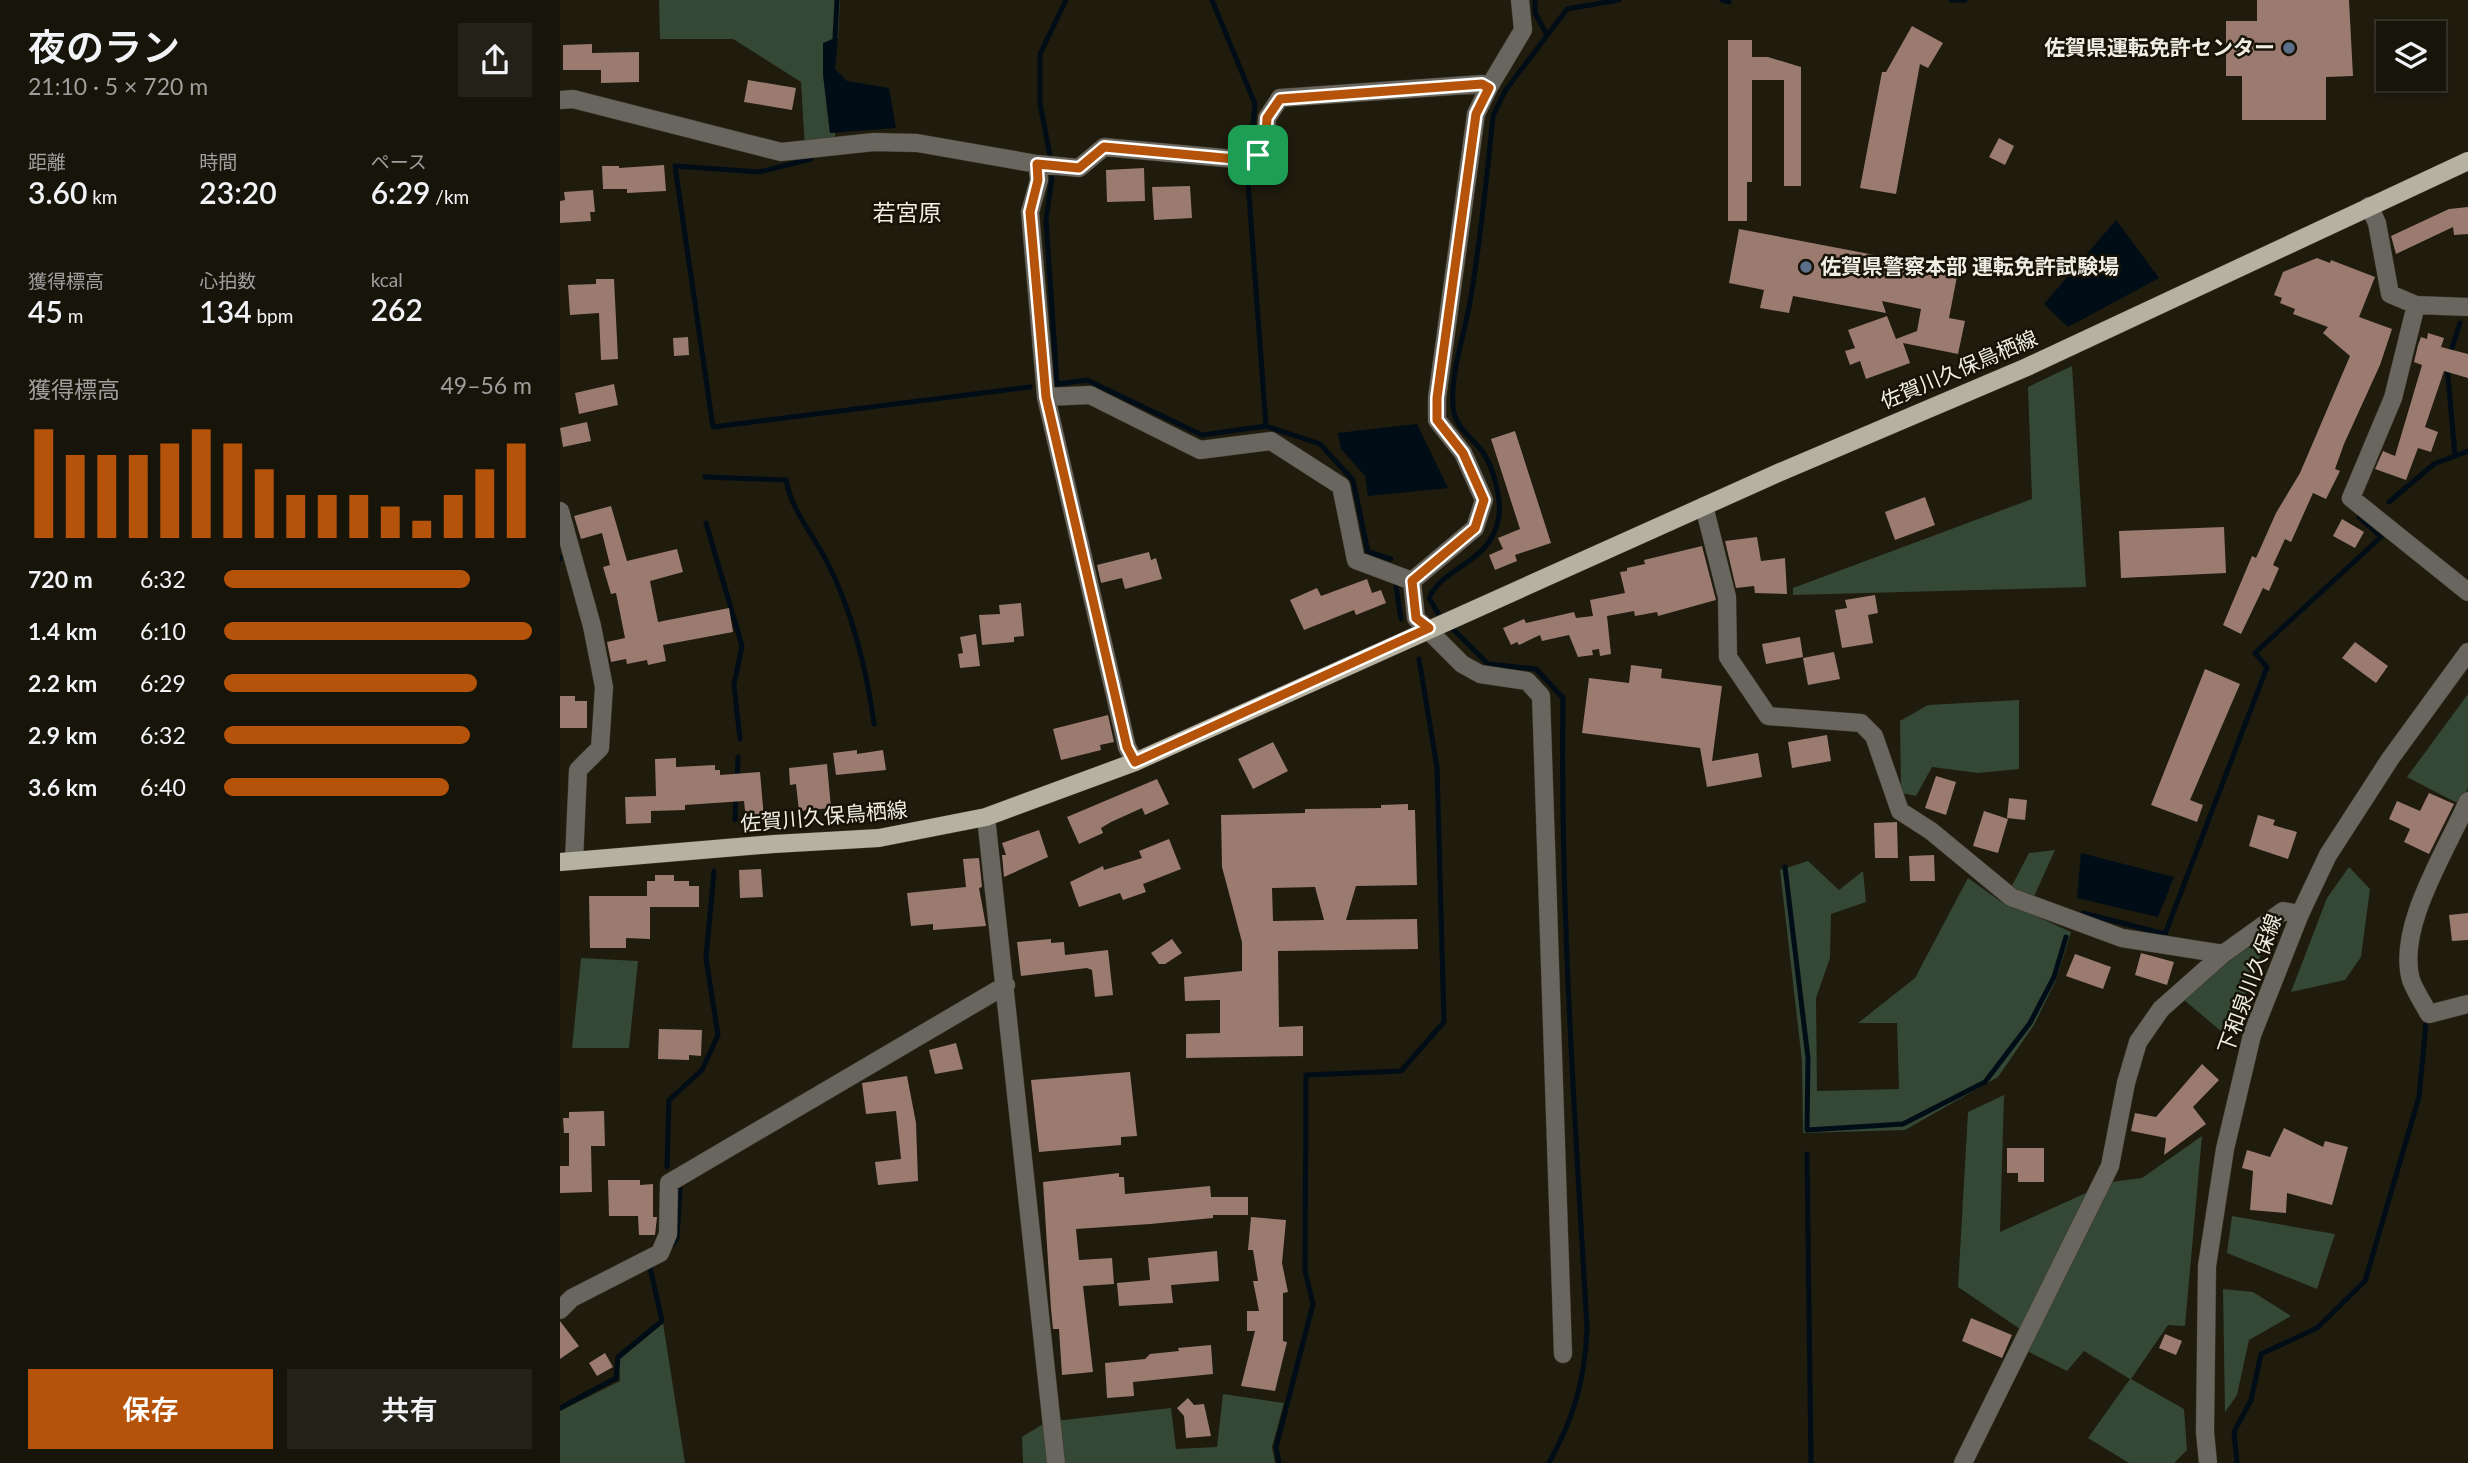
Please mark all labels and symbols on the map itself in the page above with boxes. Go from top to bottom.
place label: 佐賀県運転免許センター [2044,34,2275,59]
marker: 佐賀県運転免許センター [2281,40,2297,56]
pin [1228,125,1288,185]
district label: 若宮原 [873,198,942,226]
place label: 佐賀県警察本部 運転免許試験場 [1820,253,2119,278]
marker: 佐賀県警察本部 運転免許試験場 [1798,259,1814,275]
street label: 佐賀川久保鳥栖線 [1876,324,2041,413]
street label: 佐賀川久保鳥栖線 [739,796,909,835]
street label: 下和泉川久保線 [2212,910,2285,1057]

